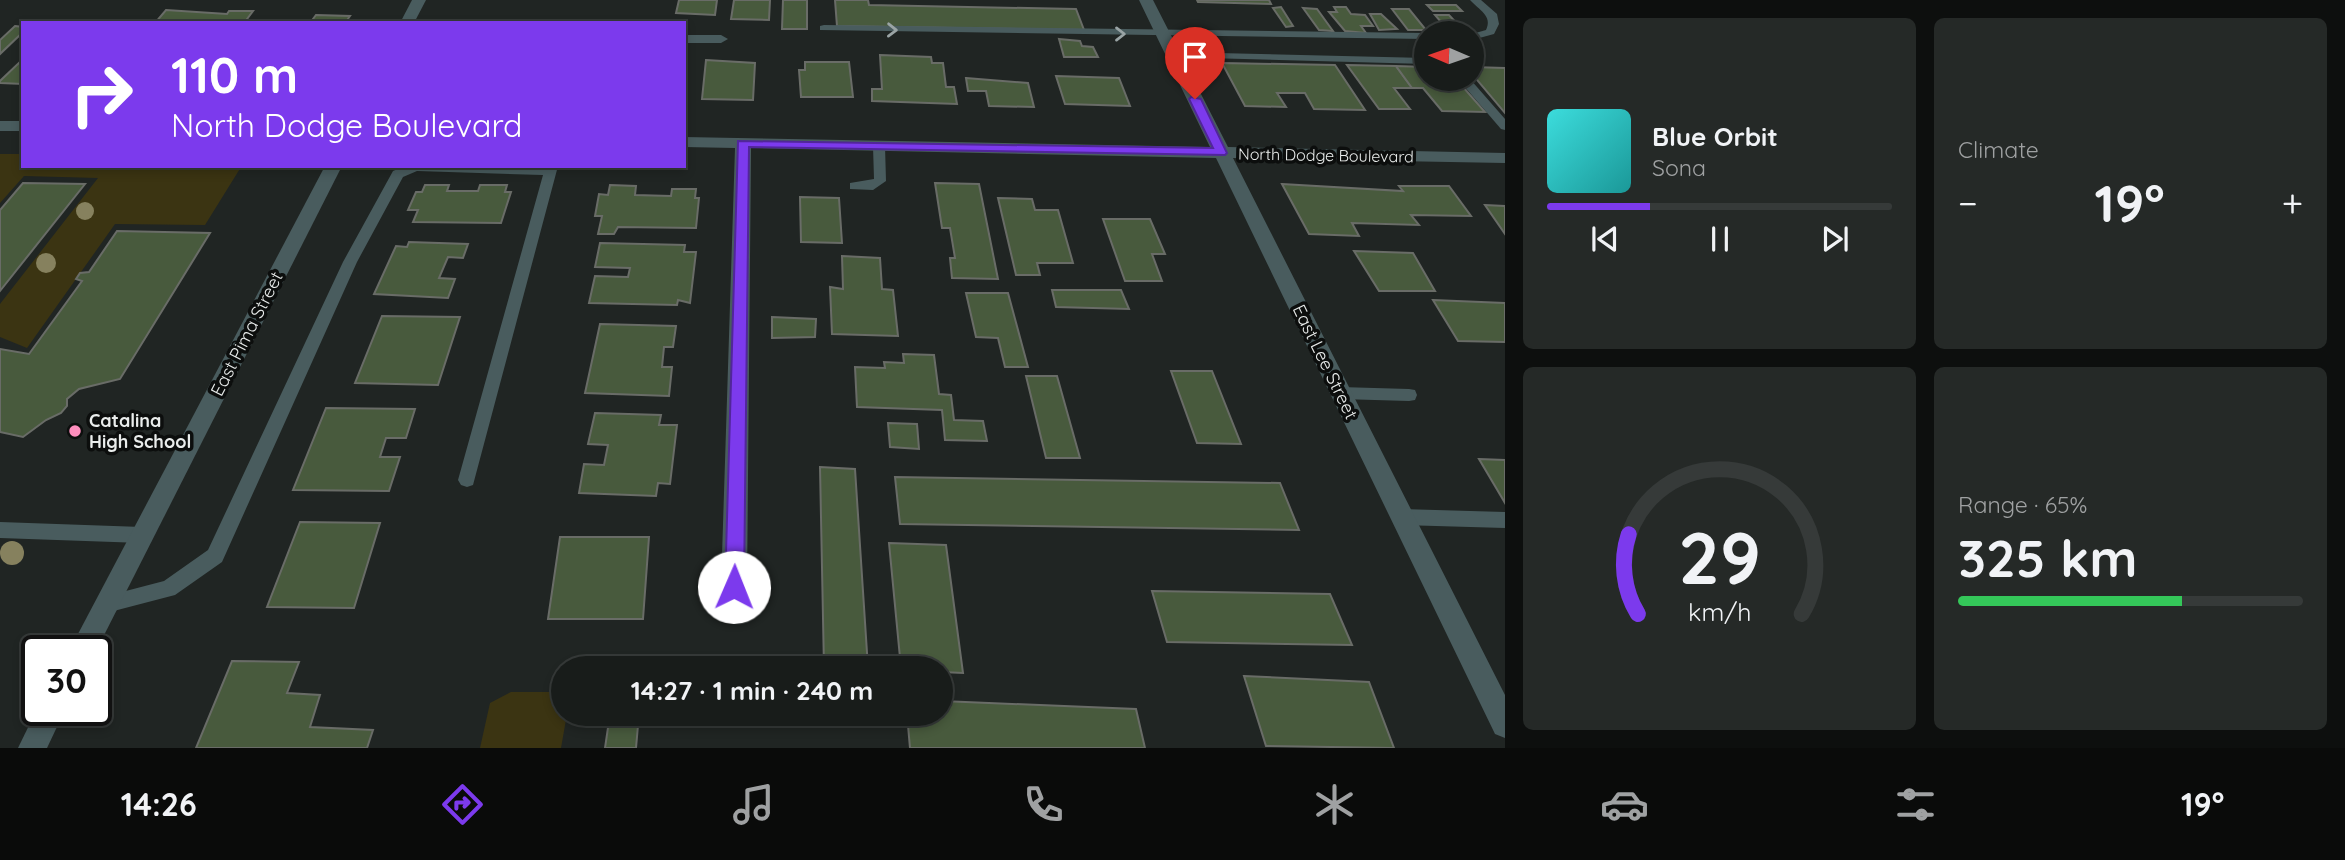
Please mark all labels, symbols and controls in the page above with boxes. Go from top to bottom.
north arrow [1414,21,1484,91]
map controls [1414,21,1484,91]
one-way arrow [888,22,898,38]
one-way arrow [1115,26,1126,42]
pin [1165,27,1225,99]
icon: arrive [1176,38,1214,76]
text: 110 m [171,44,298,105]
icon: right [56,49,147,140]
text: North Dodge Boulevard [171,105,522,145]
text: Blue Orbit [1652,120,1778,153]
text: Climate [1958,135,2039,164]
street label: North Dodge Boulevard [1238,143,1414,167]
text: Sona [1652,153,1706,182]
text: 19° [2095,170,2165,235]
text: − [1958,179,1978,227]
text: + [2282,179,2303,227]
icon: previous [1586,220,1624,258]
icon: pause [1701,220,1739,258]
icon: next [1816,220,1854,258]
street label: East Pima Street [205,268,288,400]
street label: East Lee Street [1288,301,1363,423]
place label: Catalina High School [89,409,191,453]
marker: Catalina High School [67,423,83,439]
text: Range · 65% [1958,490,2087,519]
text: 29 [1678,512,1761,603]
text: 325 km [1958,525,2138,590]
position arrow [697,550,771,624]
text: km/h [1688,596,1751,627]
speed limit sign: 30 [21,635,112,726]
text: 14:27 · 1 min · 240 m [631,674,873,707]
icon: directions [438,780,487,829]
icon: music [729,780,778,829]
icon: phone [1019,780,1068,829]
icon: climate [1310,780,1359,829]
icon: car [1600,780,1649,829]
icon: filters [1891,780,1940,829]
text: 14:26 [121,784,197,824]
text: 19° [2181,784,2224,824]

